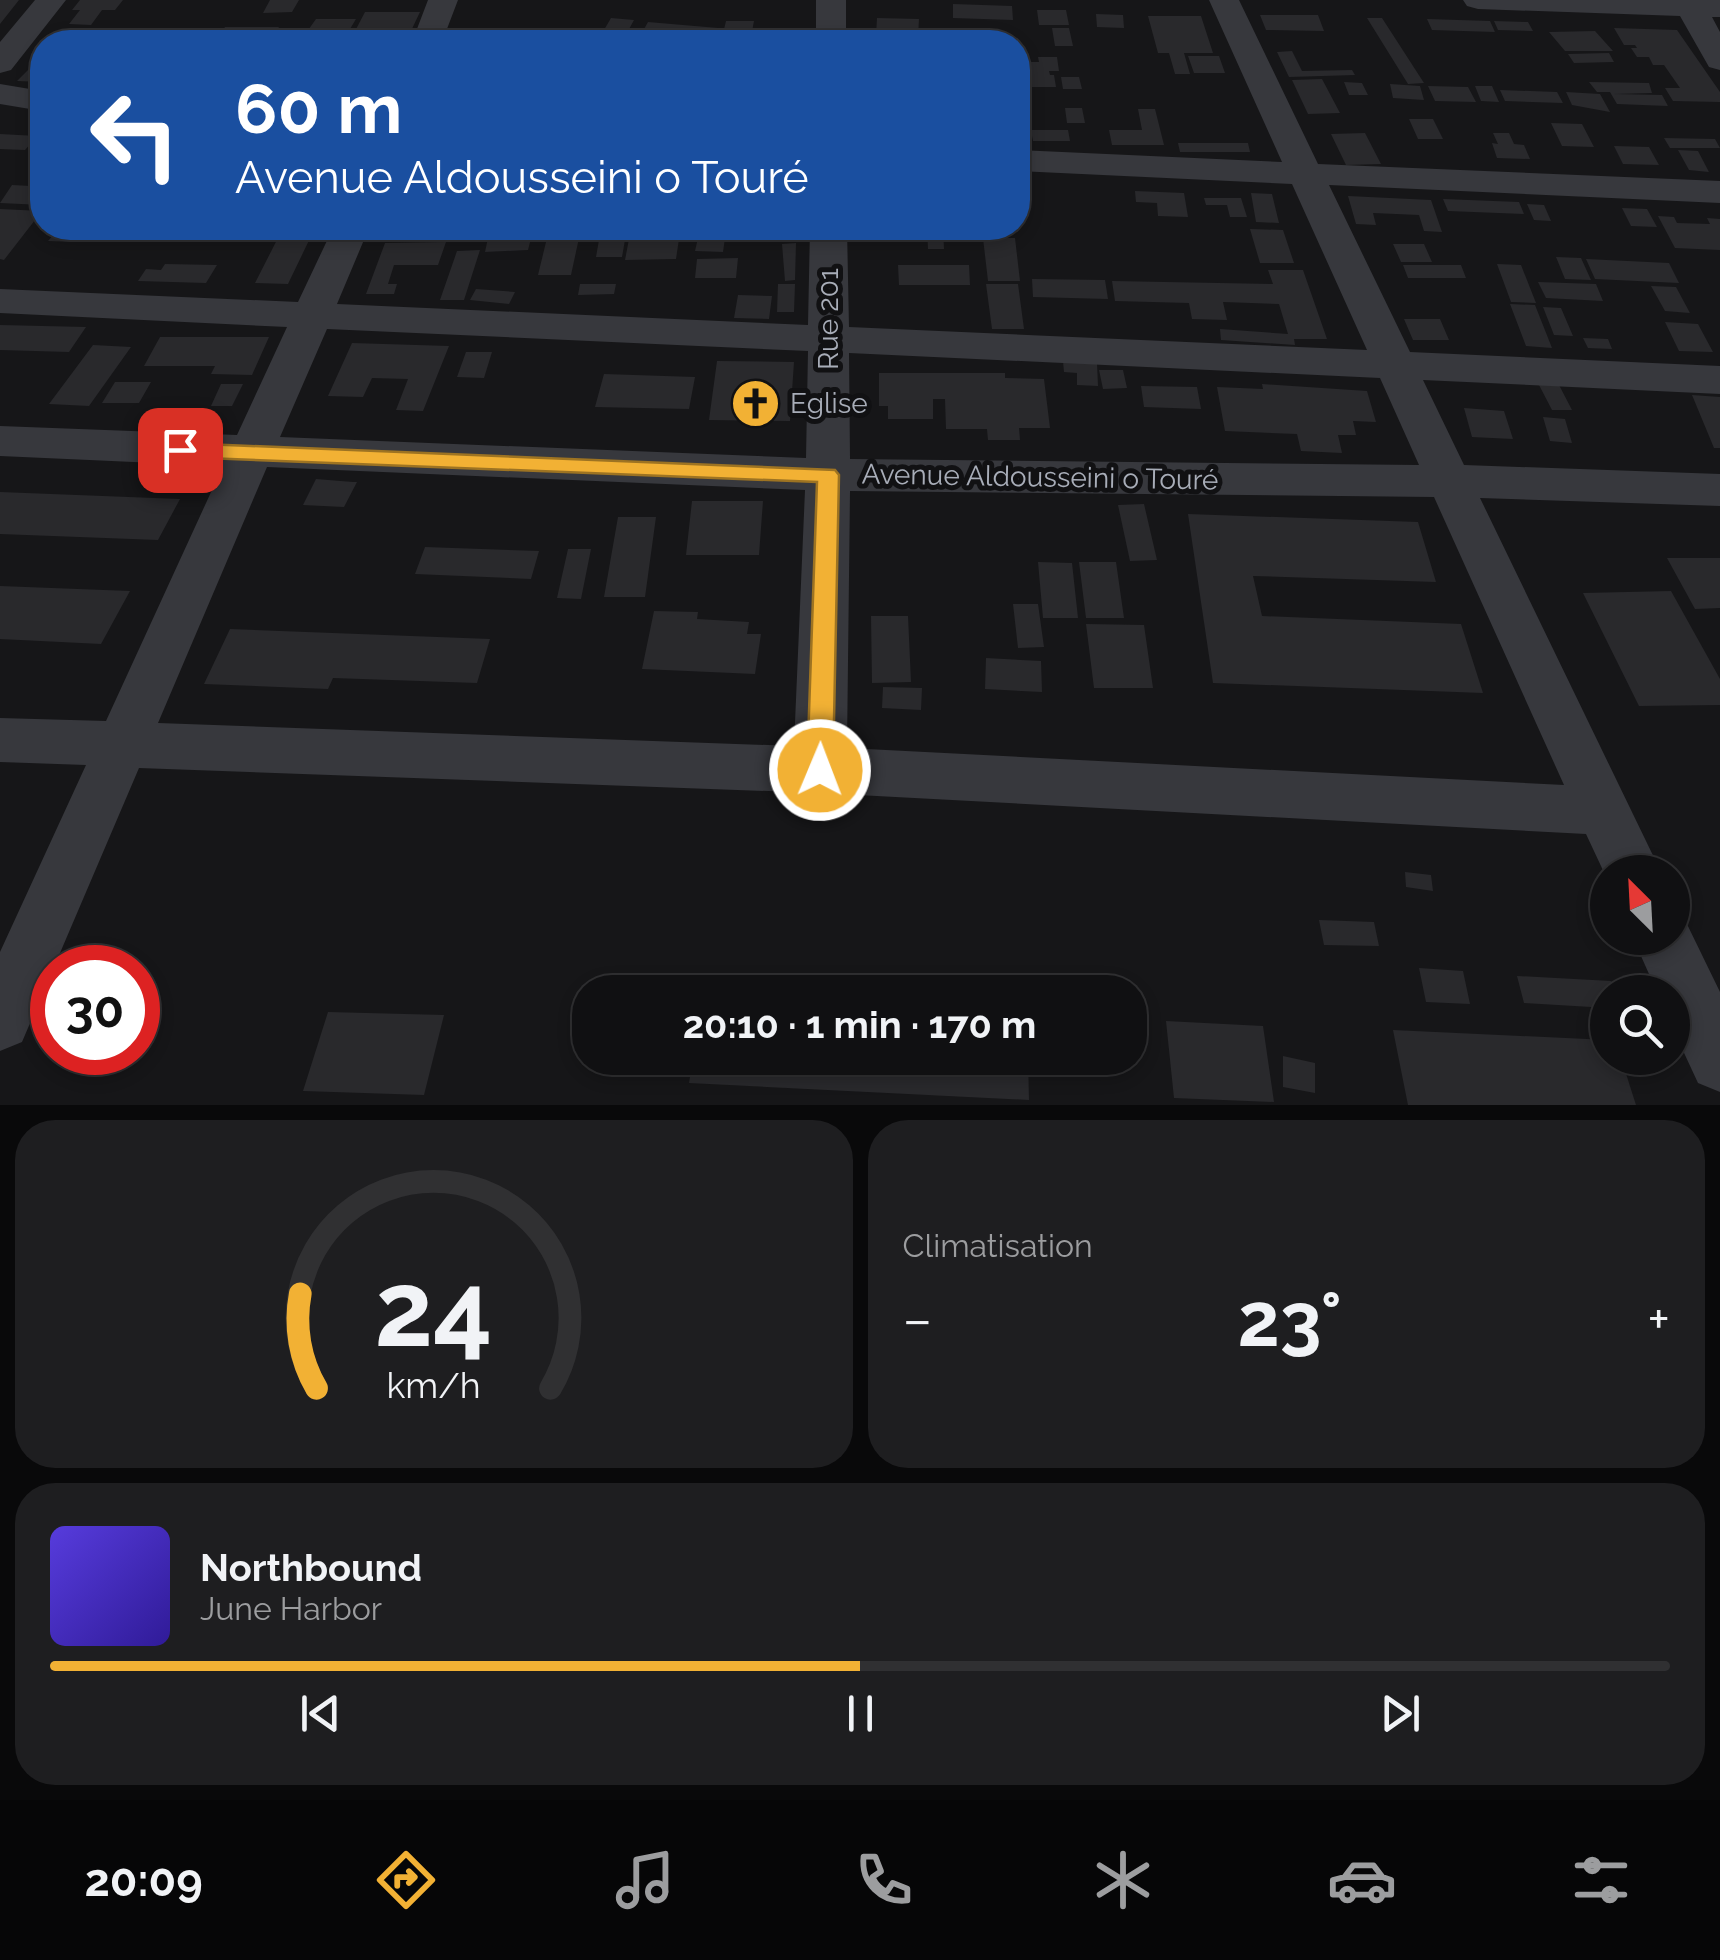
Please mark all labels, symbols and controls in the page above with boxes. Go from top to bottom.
text: 60 m [235,67,402,149]
icon: left [70,70,200,200]
text: Avenue Aldousseini o Touré [235,151,809,204]
street label: Rue 201 [812,268,845,370]
church icon: Eglise [729,377,781,429]
place label: Eglise [790,387,868,420]
pin [138,408,223,493]
icon: arrive [153,423,208,478]
street label: Avenue Aldousseini o Touré [861,457,1219,497]
position arrow [768,718,872,822]
north arrow [1590,855,1690,955]
map controls [1590,855,1690,1075]
speed limit sign: 30 [30,945,160,1075]
button: search [1590,975,1690,1075]
text: 20:10 · 1 min · 170 m [683,1002,1036,1047]
text: Climatisation [903,1227,1093,1264]
text: 24 [375,1248,493,1370]
text: 23° [1238,1275,1342,1364]
text: − [903,1287,932,1352]
text: + [1647,1287,1670,1352]
text: km/h [387,1364,481,1406]
text: Northbound [200,1545,422,1590]
text: June Harbor [200,1590,382,1627]
icon: previous [293,1686,348,1741]
icon: pause [833,1686,888,1741]
icon: next [1373,1686,1428,1741]
icon: directions [371,1845,441,1915]
icon: music [610,1845,680,1915]
icon: phone [849,1845,919,1915]
icon: climate [1088,1845,1158,1915]
icon: car [1327,1845,1397,1915]
icon: filters [1566,1845,1636,1915]
text: 20:09 [84,1854,203,1907]

